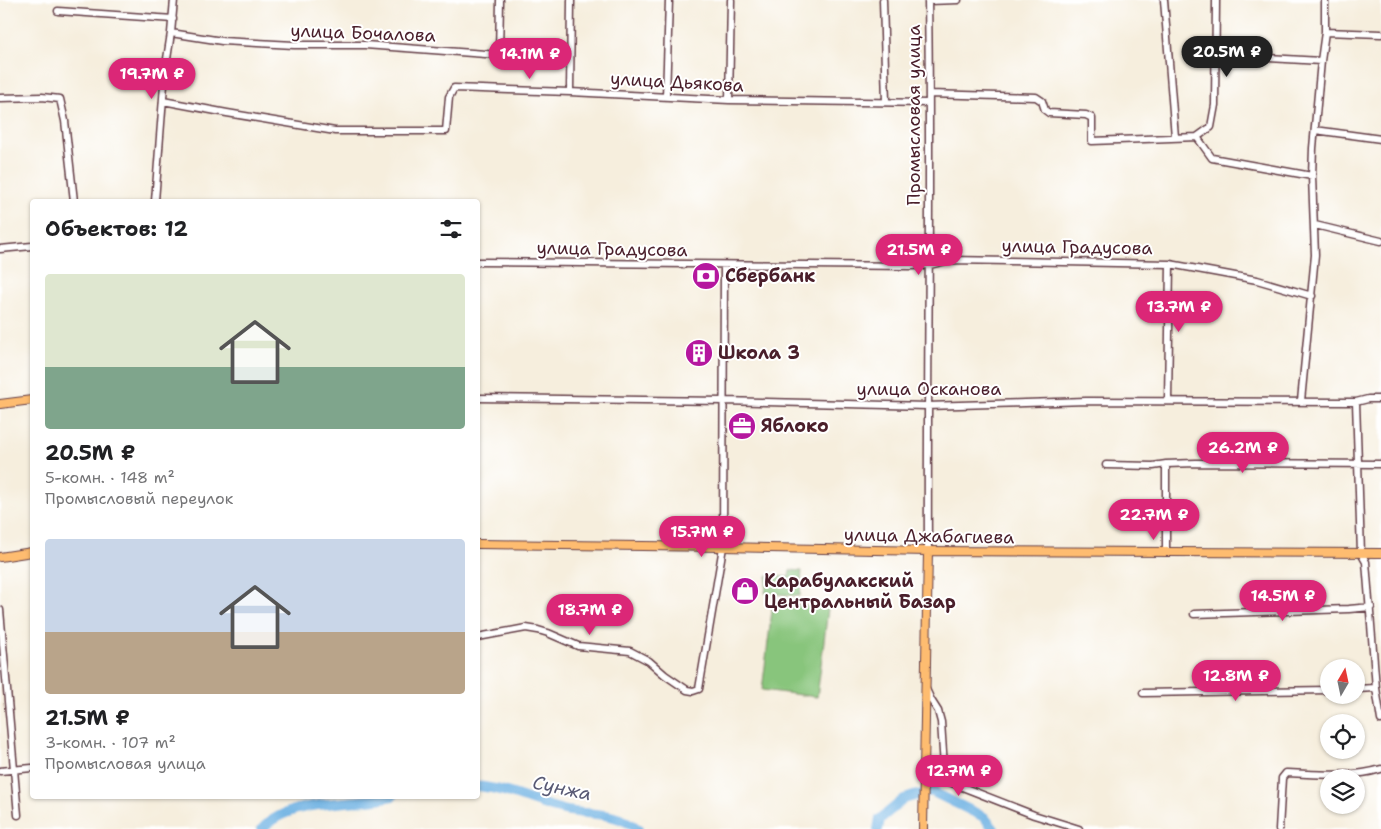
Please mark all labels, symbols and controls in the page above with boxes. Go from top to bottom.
street label: улица Бочалова [290,18,436,48]
street label: Промысловая улица [902,25,926,205]
pin: 20.5M ₽ [1181,36,1273,78]
pin: 14.1M ₽ [484,38,576,80]
text: 20.5M ₽ [1193,41,1261,62]
text: 14.1M ₽ [500,43,560,64]
pin: 19.7M ₽ [106,58,198,100]
text: 19.7M ₽ [119,63,185,84]
street label: улица Дьякова [610,67,744,97]
text: Объектов: 12 [45,215,188,243]
icon: filters [437,215,465,243]
pin: 21.5M ₽ [873,234,965,276]
street label: улица Градусова [1001,234,1153,260]
street label: улица Градусова [536,236,688,262]
text: 21.5M ₽ [887,239,951,260]
bank icon: Сбербанк [691,261,721,291]
place label: Сбербанк [725,264,815,288]
pin: 13.7M ₽ [1133,290,1225,333]
text: 13.7M ₽ [1147,296,1211,317]
icon: home [210,307,300,397]
building icon: Школа 3 [684,338,714,368]
place label: Школа 3 [718,341,800,365]
street label: улица Осканова [857,377,1001,401]
office icon: Яблоко [727,411,757,441]
place label: Яблоко [761,414,829,438]
pin: 26.2M ₽ [1197,432,1289,474]
text: 26.2M ₽ [1208,437,1278,458]
text: 20.5M ₽ [45,439,135,467]
text: 5-комн. · 148 m² [45,467,175,488]
text: Промысловый переулок [45,488,233,509]
pin: 22.7M ₽ [1108,498,1200,541]
text: 22.7M ₽ [1119,504,1189,525]
pin: 15.7M ₽ [656,516,748,558]
text: 15.7M ₽ [670,521,734,542]
street label: улица Джабагиева [844,523,1014,549]
place label: Карабулакский Центральный Базар [764,569,956,614]
icon: home [210,572,300,662]
shop icon: Карабулакский Центральный Базар [730,576,760,606]
pin: 14.5M ₽ [1237,580,1329,622]
text: 14.5M ₽ [1250,585,1316,606]
pin: 18.7M ₽ [544,594,636,636]
text: 18.7M ₽ [557,599,623,620]
north arrow [1320,659,1365,704]
map controls [1320,659,1365,814]
pin: 12.8M ₽ [1190,660,1282,702]
text: 12.8M ₽ [1203,665,1269,686]
text: 21.5M ₽ [45,704,130,732]
button: locate [1320,714,1365,759]
text: 3-комн. · 107 m² [45,732,176,753]
text: Промысловая улица [45,753,206,774]
pin: 12.7M ₽ [913,754,1005,797]
text: 12.7M ₽ [927,760,991,781]
button: layers [1320,769,1365,814]
water label: Сунжа [530,770,594,806]

